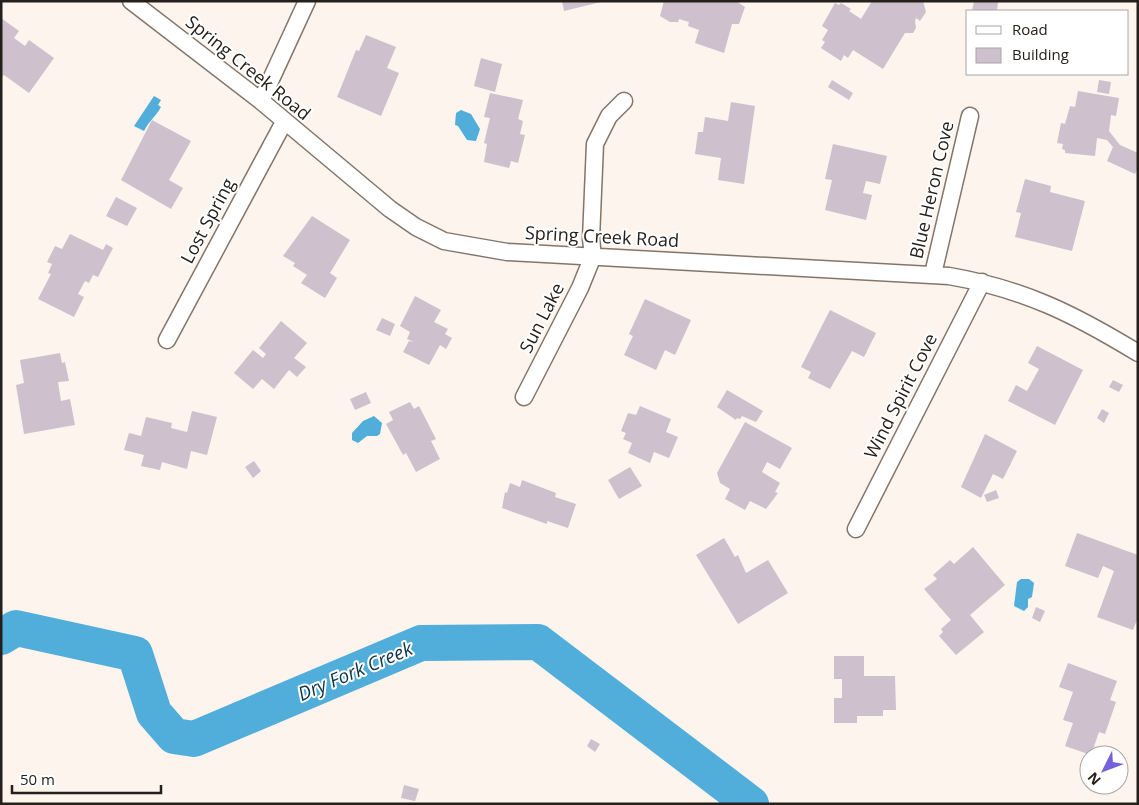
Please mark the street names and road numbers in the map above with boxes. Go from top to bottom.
street label: Spring Creek Road [181,9,316,125]
street label: Blue Heron Cove [904,119,959,261]
street label: Lost Spring [175,173,240,267]
street label: Spring Creek Road [524,220,680,252]
street label: Sun Lake [513,278,569,357]
street label: Wind Spirit Cove [858,329,942,462]

